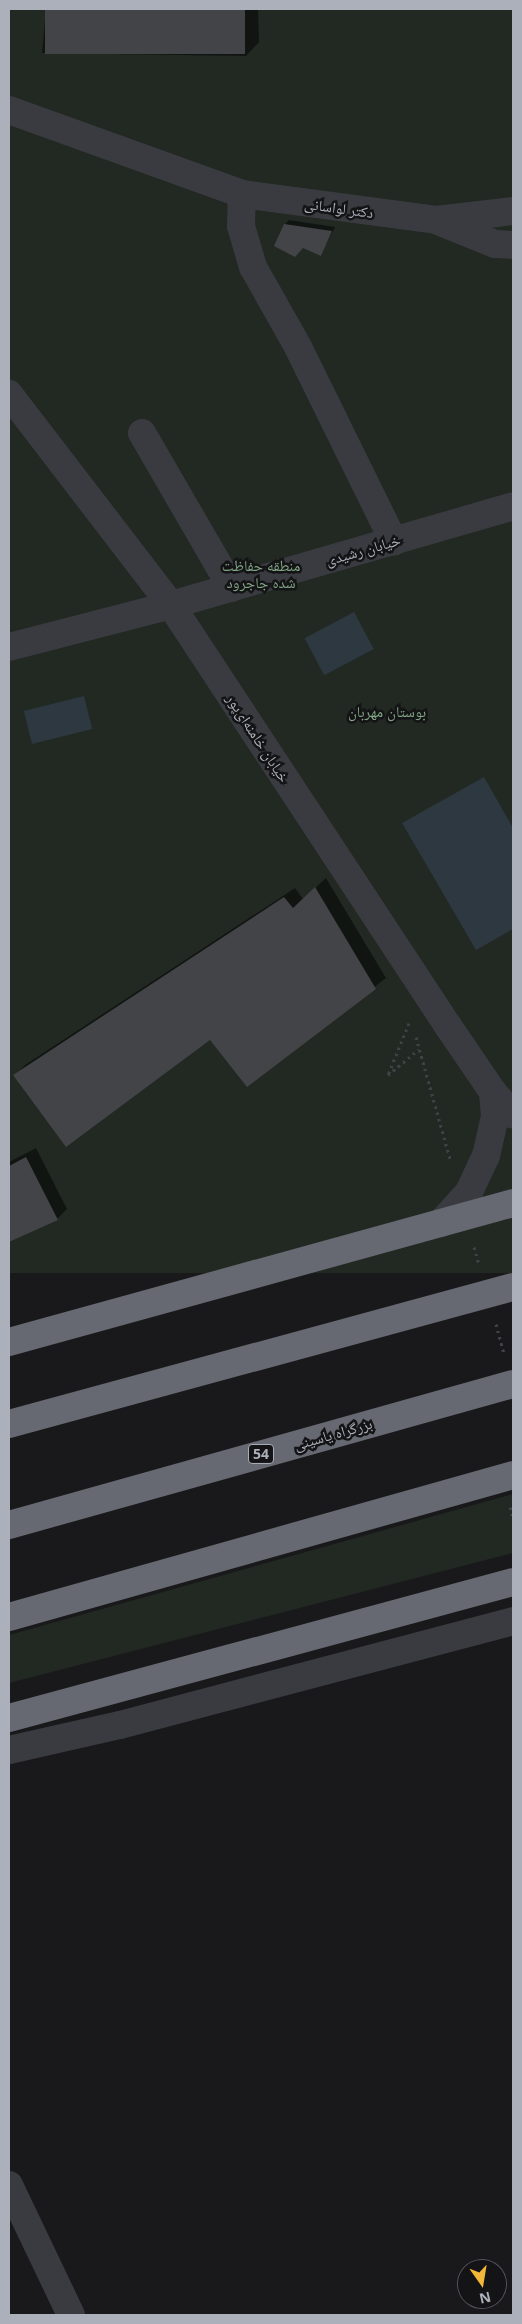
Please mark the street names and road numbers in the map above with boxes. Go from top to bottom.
street label: دکتر لواسانی [303,194,375,222]
street label: خیابان رشیدی [324,531,402,569]
street label: خیابان خامنه‌ای‌پور [223,691,293,785]
street label: بزرگراه یاسینی [292,1414,374,1454]
road number: 54 [247,1442,275,1466]

